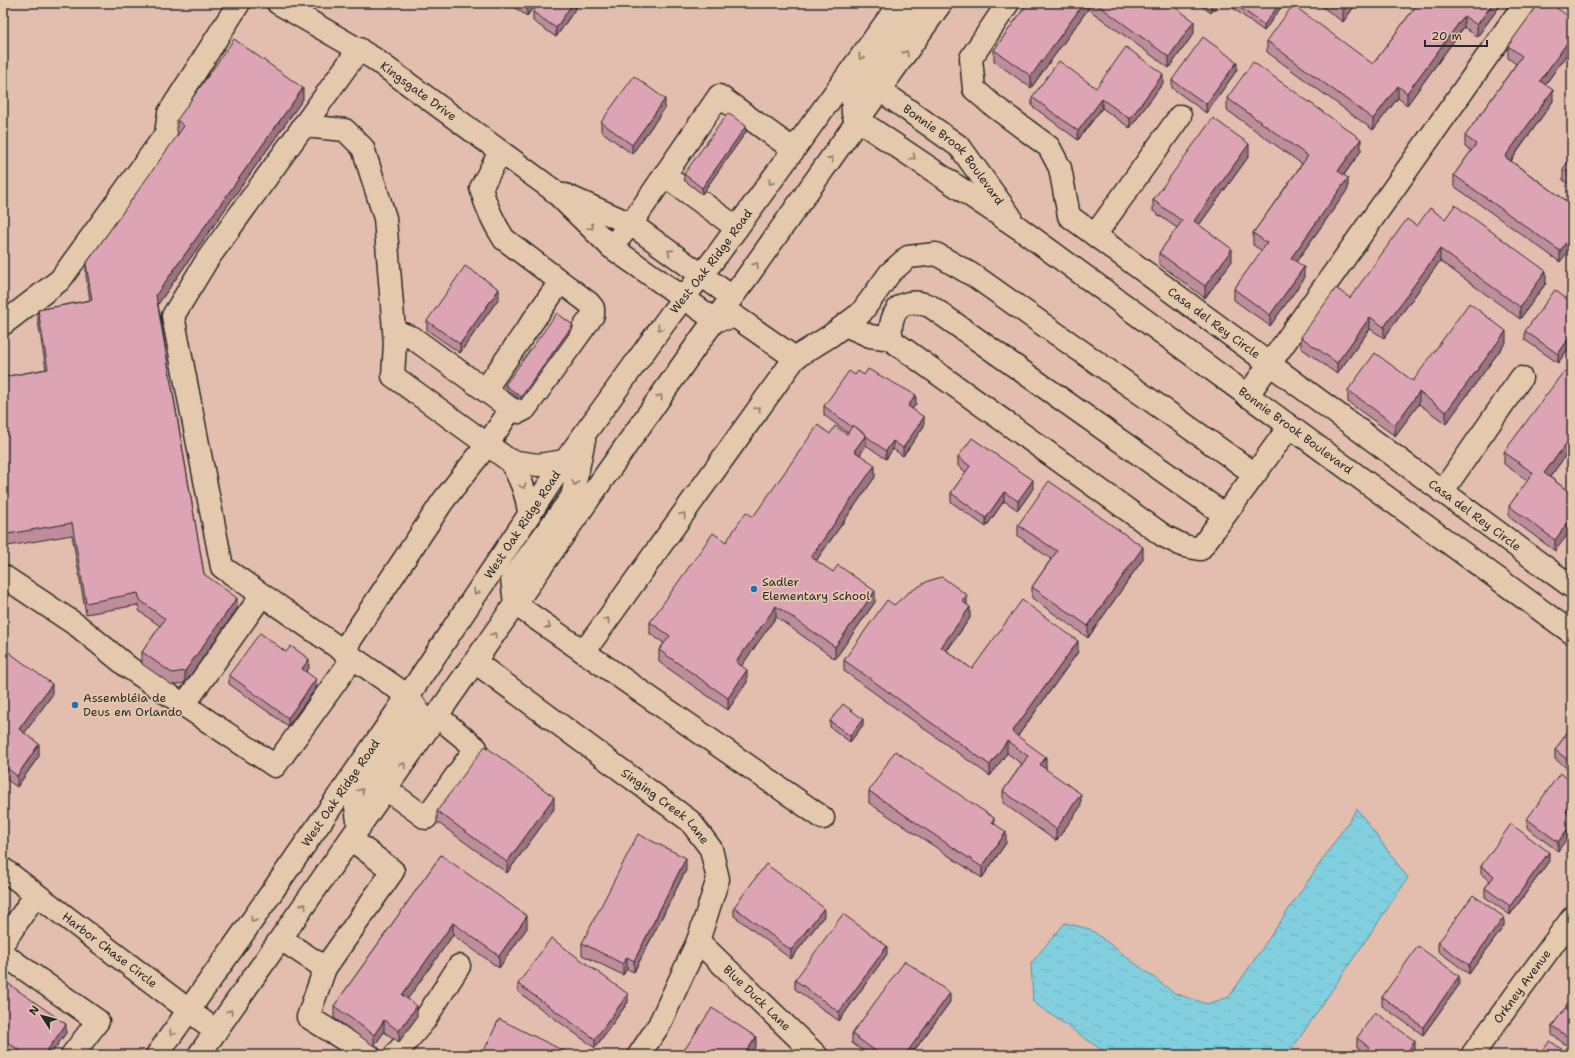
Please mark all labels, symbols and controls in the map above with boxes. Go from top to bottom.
scale bar [1425,22,1487,48]
text: 20 m [1431,28,1462,44]
one-way arrow [901,50,909,57]
one-way arrow [858,53,865,60]
street label: Kingsgate Drive [377,58,460,125]
street label: Bonnie Brook Boulevard [900,101,1008,209]
one-way arrow [909,152,916,159]
one-way arrow [826,156,834,163]
one-way arrow [769,177,776,184]
street label: West Oak Ridge Road [666,206,756,317]
one-way arrow [586,222,594,230]
one-way arrow [667,250,674,257]
one-way arrow [751,263,758,270]
street label: Casa del Rey Circle [1164,283,1264,363]
one-way arrow [658,324,665,331]
street label: Bonnie Brook Boulevard [1235,383,1356,478]
one-way arrow [655,394,663,401]
one-way arrow [753,406,761,413]
street label: West Oak Ridge Road [480,467,565,582]
street label: Casa del Rey Circle [1425,476,1524,555]
one-way arrow [571,480,580,486]
one-way arrow [518,482,526,489]
one-way arrow [678,512,685,519]
place label: Sadler Elementary School [762,574,870,604]
marker: Sadler Elementary School [749,584,759,594]
one-way arrow [474,588,481,595]
one-way arrow [602,618,609,625]
one-way arrow [543,621,550,628]
one-way arrow [489,632,497,639]
place label: Assembléia de Deus em Orlando [83,690,182,720]
marker: Assembléia de Deus em Orlando [70,700,80,710]
street label: West Oak Ridge Road [298,736,384,850]
one-way arrow [398,762,405,769]
street label: Singing Creek Lane [618,765,713,848]
one-way arrow [357,788,364,795]
one-way arrow [299,903,306,910]
street label: Harbor Chase Circle [59,909,161,992]
one-way arrow [251,916,258,923]
street label: Orkney Avenue [1490,946,1555,1027]
street label: Blue Duck Lane [720,962,794,1034]
north arrow [22,996,62,1036]
text: N [26,1002,43,1018]
one-way arrow [225,1009,233,1016]
one-way arrow [170,1029,177,1036]

